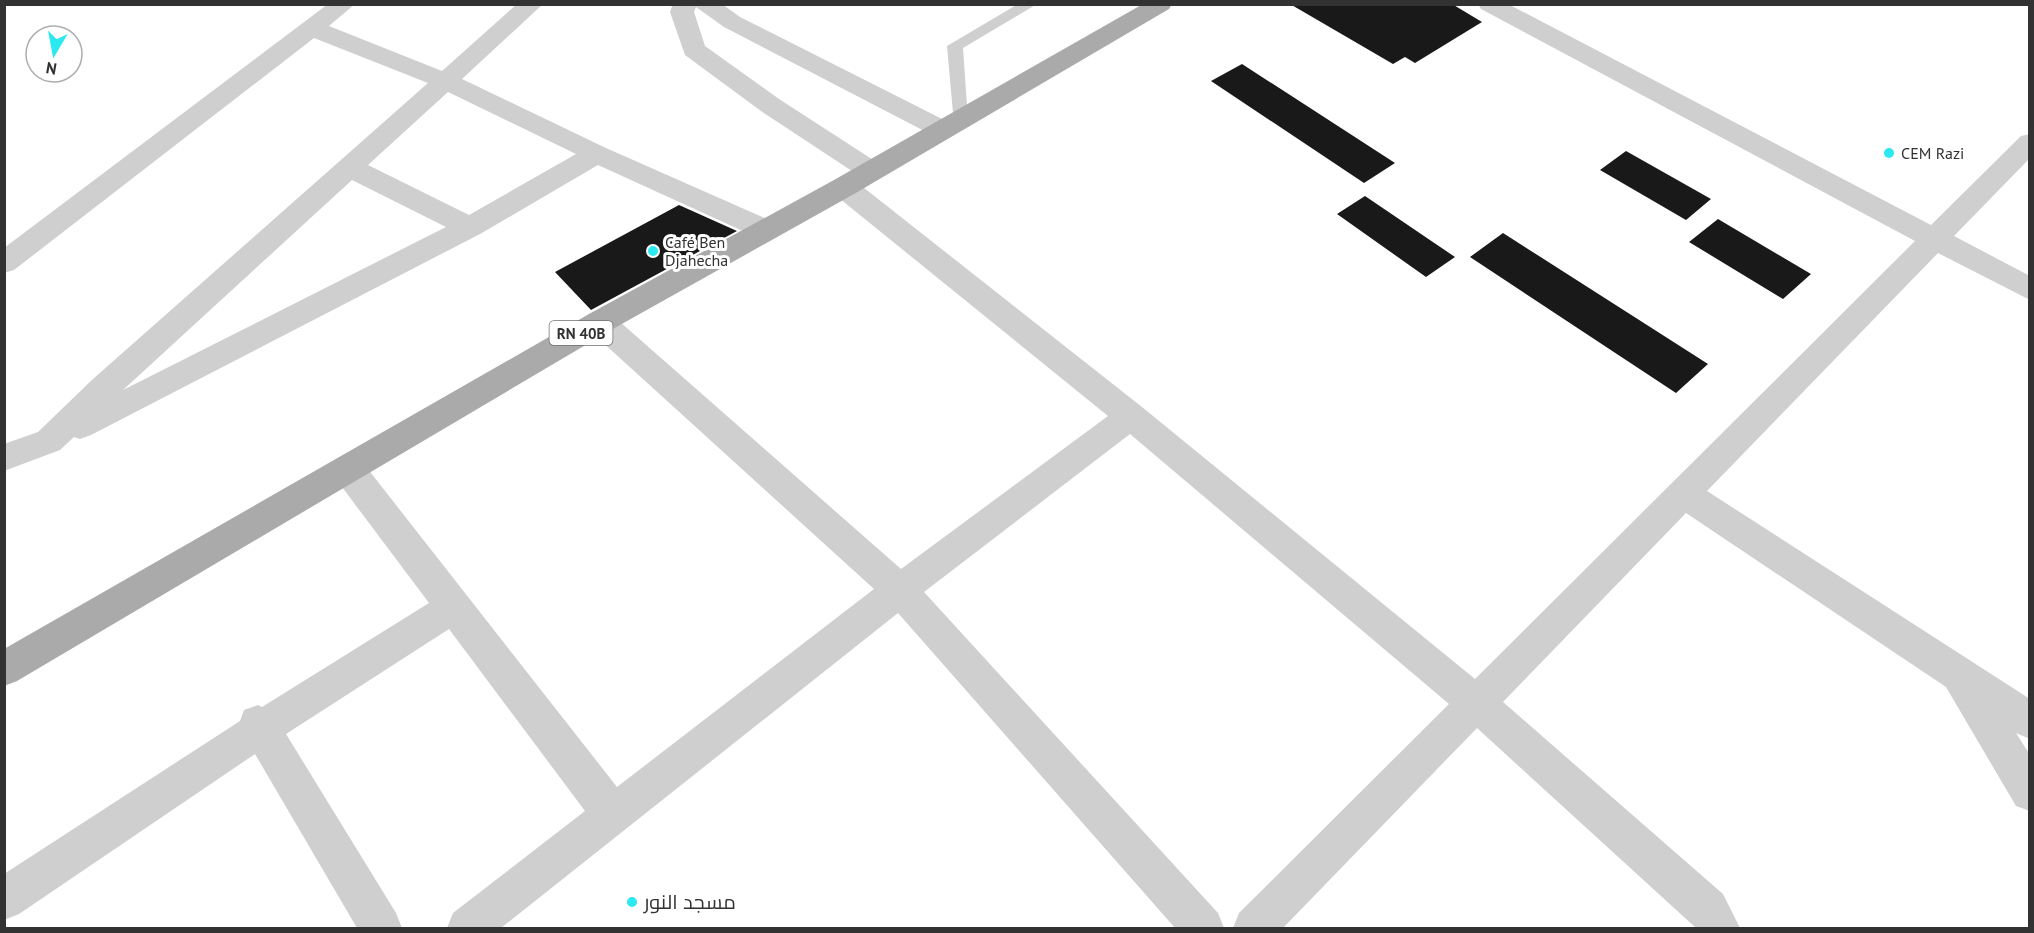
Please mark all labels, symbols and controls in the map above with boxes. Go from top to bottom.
north arrow [24,24,84,84]
text: N [44,58,58,80]
place label: CEM Razi [1901,143,1964,163]
marker: CEM Razi [1882,146,1896,160]
place label: Café Ben Djahecha [665,232,728,270]
marker: Café Ben Djahecha [646,244,660,258]
road number: RN 40B [550,321,612,345]
place label: مسجد النور [643,889,736,915]
marker: مسجد النور [625,895,639,909]

